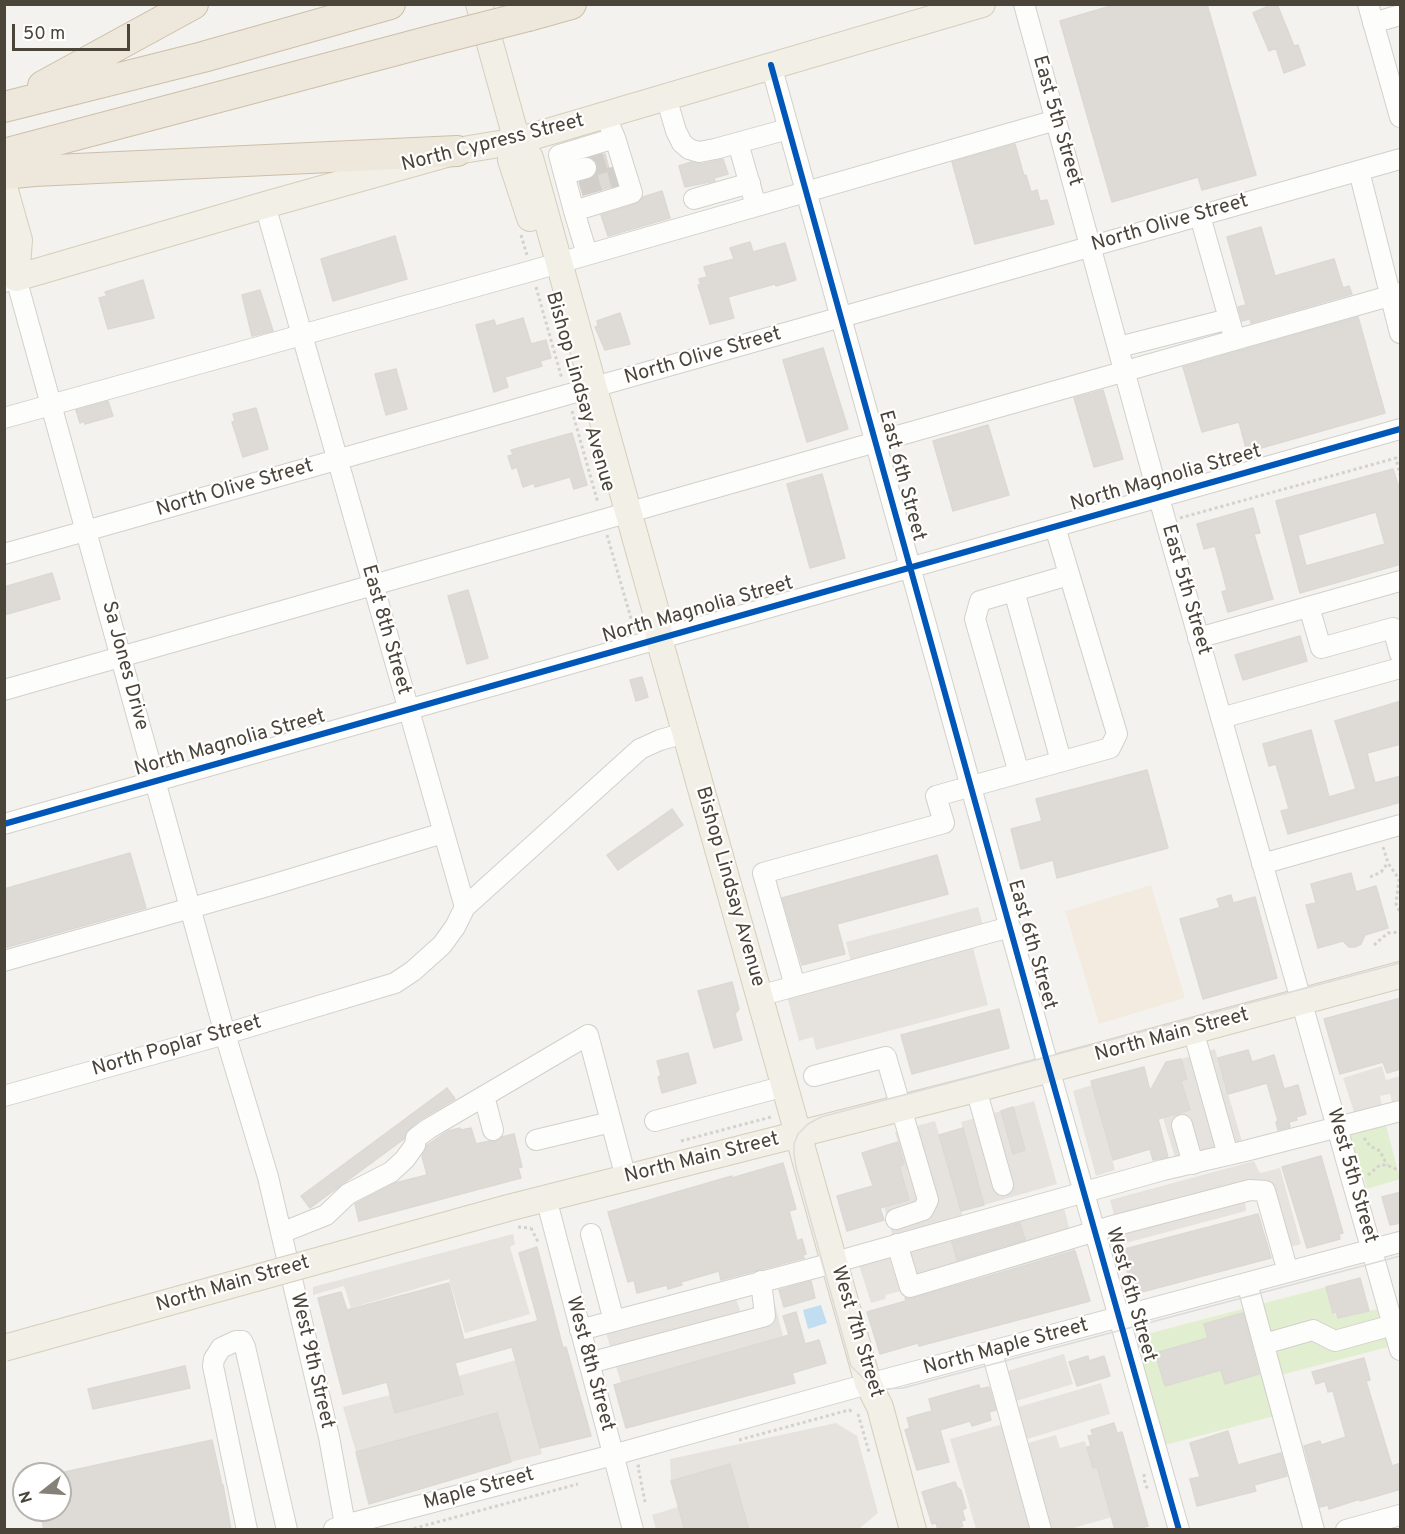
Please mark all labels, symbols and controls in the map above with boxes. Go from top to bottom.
scale bar [15,12,134,50]
text: 50 m [23,23,65,46]
street label: East 5th Street [1026,53,1086,189]
street label: North Cypress Street [399,110,587,178]
street label: North Olive Street [1089,190,1251,258]
street label: Bishop Lindsay Avenue [539,289,619,495]
street label: North Olive Street [622,323,784,391]
street label: East 6th Street [872,408,930,544]
street label: North Magnolia Street [1068,440,1264,518]
street label: North Olive Street [154,455,316,523]
street label: East 5th Street [1155,522,1215,658]
street label: East 8th Street [355,562,415,698]
street label: North Magnolia Street [600,572,796,650]
street label: Sa Jones Drive [95,599,153,733]
street label: North Magnolia Street [132,705,328,783]
street label: Bishop Lindsay Avenue [689,784,769,990]
street label: East 6th Street [1001,877,1061,1013]
street label: North Main Street [1092,1004,1252,1068]
street label: North Poplar Street [90,1011,264,1083]
street label: West 5th Street [1320,1106,1382,1246]
street label: North Main Street [622,1128,782,1190]
street label: West 6th Street [1099,1225,1161,1365]
street label: North Main Street [153,1252,313,1318]
street label: West 7th Street [825,1263,887,1401]
street label: West 9th Street [284,1291,338,1431]
street label: West 8th Street [559,1294,619,1434]
street label: North Maple Street [921,1314,1091,1382]
north arrow [12,1462,72,1522]
street label: Maple Street [421,1464,537,1516]
text: N [15,1488,38,1505]

